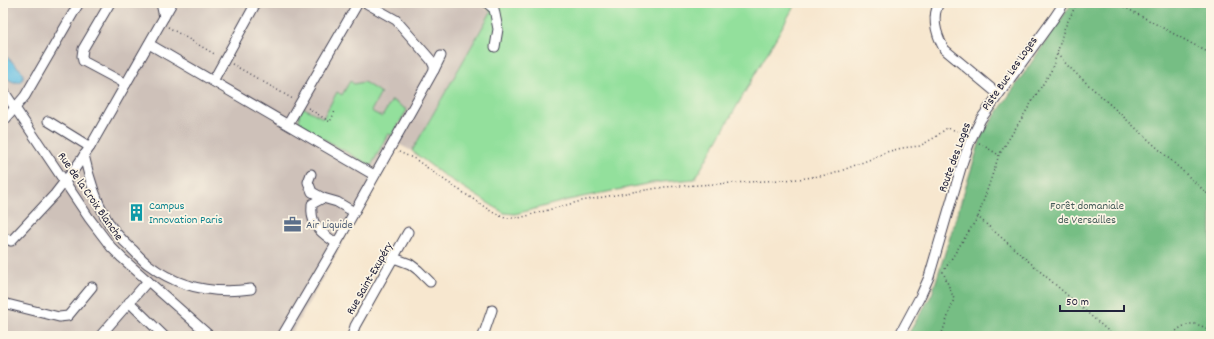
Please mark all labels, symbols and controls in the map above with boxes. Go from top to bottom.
street label: Piste Buc Les Loges [978,33,1042,115]
street label: Route des Loges [935,120,976,195]
street label: Rue de la Croix Blanche [53,149,127,244]
place label: Campus Innovation Paris [149,198,223,229]
park label: Forêt domaniale de Versailles [1050,198,1124,229]
building icon: Campus Innovation Paris [126,202,146,222]
office icon: Air Liquide [283,214,303,234]
place label: Air Liquide [306,217,353,234]
street label: Rue Saint-Exupéry [343,238,399,318]
scale bar [1060,287,1124,313]
text: 50 m [1066,294,1089,311]

